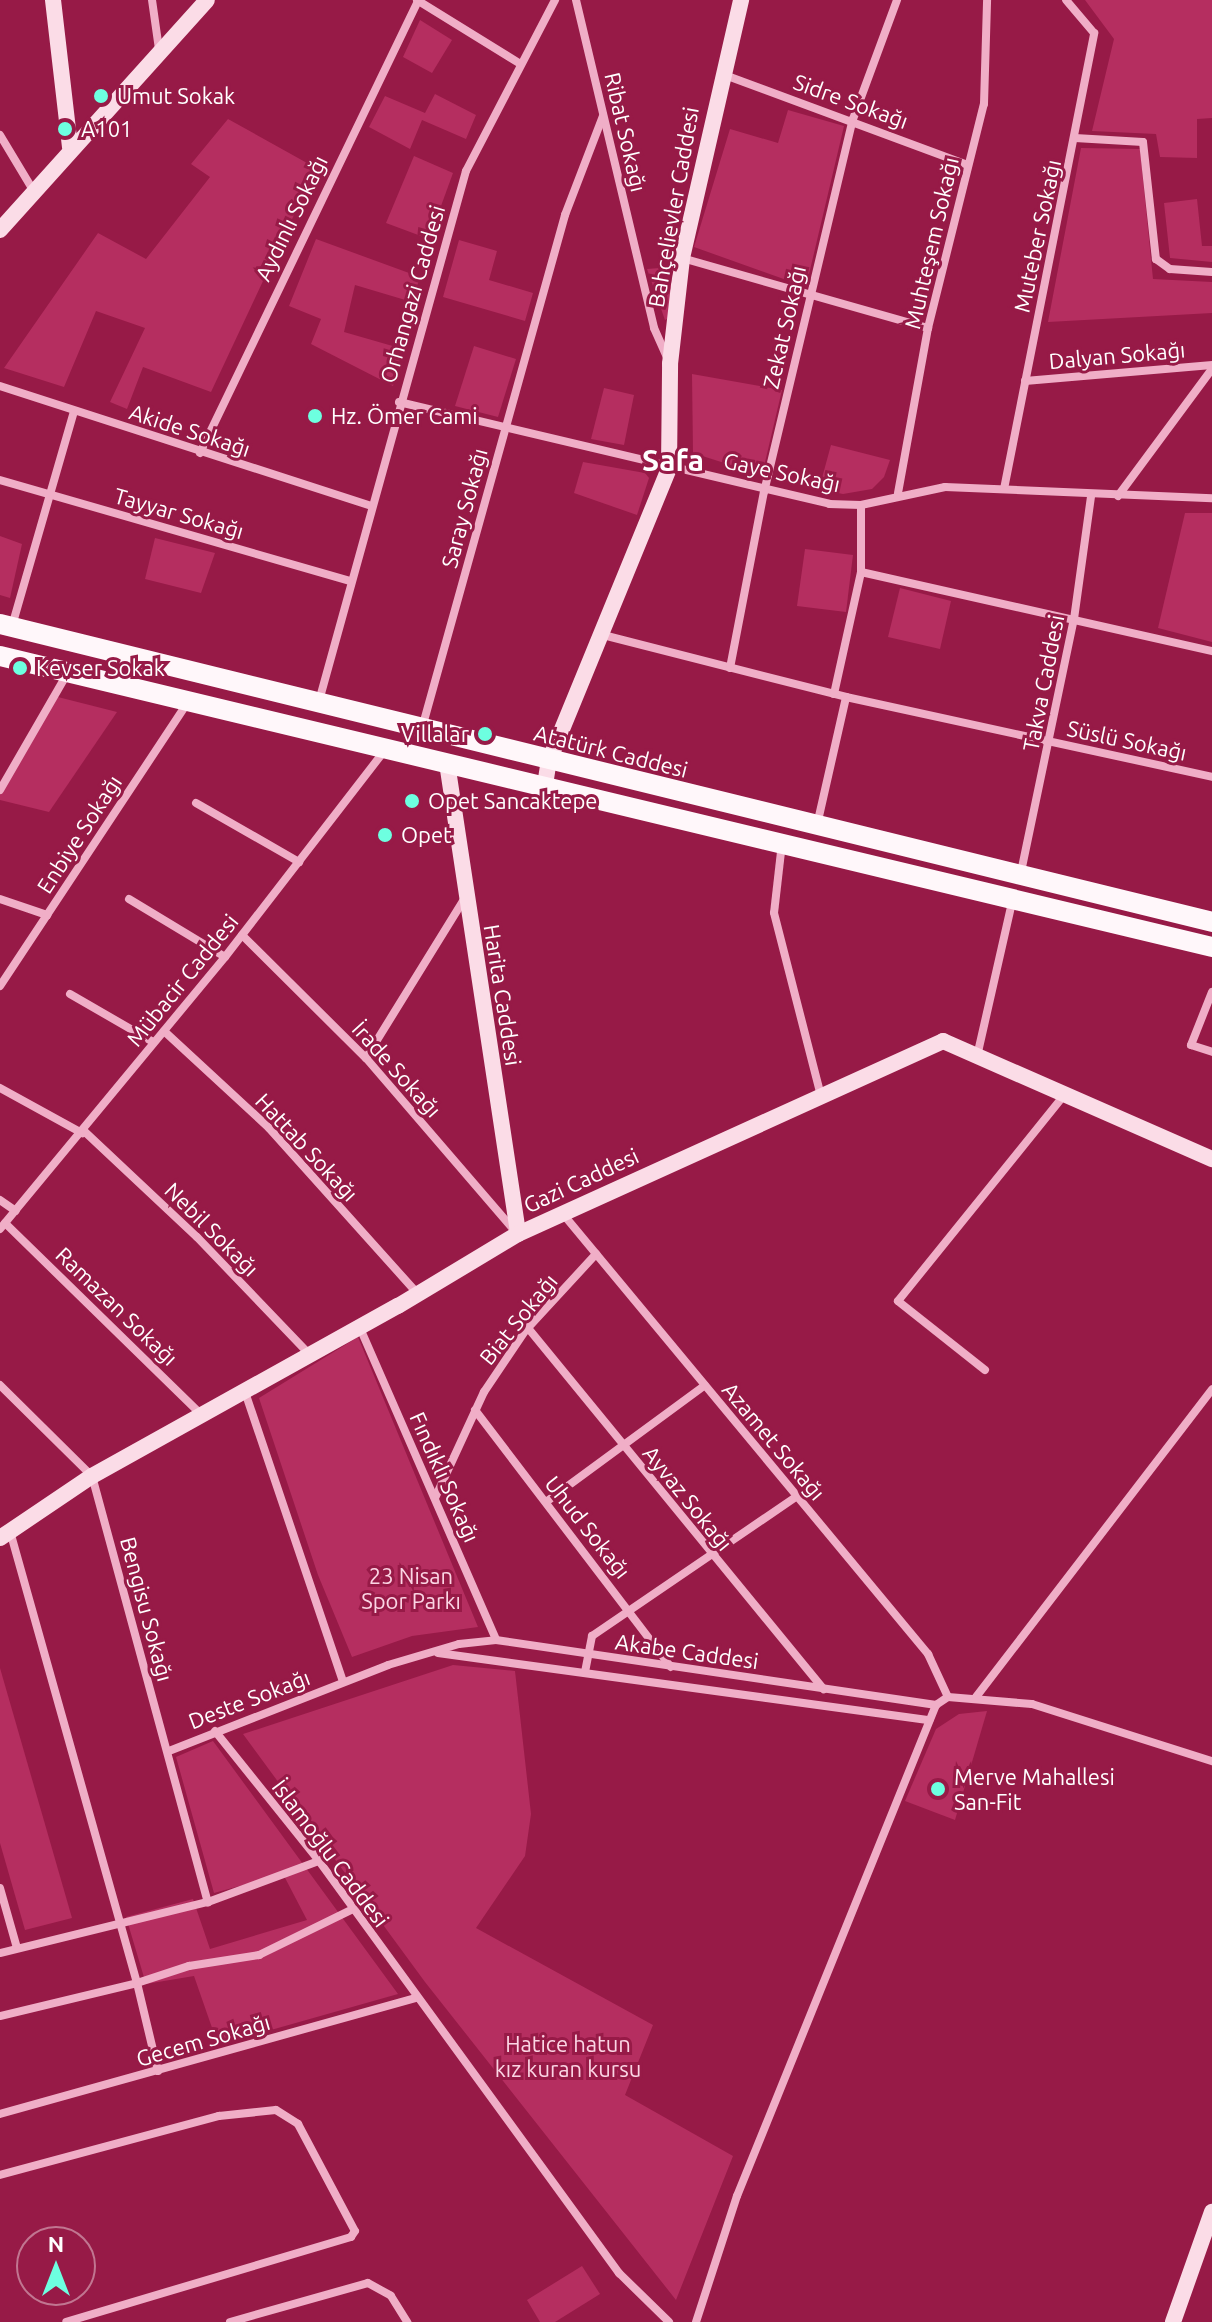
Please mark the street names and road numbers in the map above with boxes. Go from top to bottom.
street label: Sidre Sokağı [790,68,912,134]
street label: Ribat Sokağı [599,70,653,194]
street label: Bahçelievler Caddesi [642,105,704,309]
street label: Aydınlı Sokağı [249,151,333,285]
street label: Muhteşem Sokağı [898,155,964,331]
street label: Muteber Sokağı [1008,157,1066,315]
street label: Orhangazi Caddesi [374,202,450,386]
street label: Zekat Sokağı [757,263,811,391]
street label: Dalyan Sokağı [1048,336,1186,374]
street label: Akide Sokağı [126,398,254,462]
street label: Saray Sokağı [435,445,493,571]
street label: Gaye Sokağı [721,447,843,497]
street label: Tayyar Sokağı [111,482,247,544]
street label: Takva Caddesi [1017,613,1069,753]
street label: Süslü Sokağı [1065,714,1189,766]
street label: Atatürk Caddesi [531,719,691,783]
street label: Enbiye Sokağı [31,770,127,898]
street label: Mübacir Caddesi [121,909,243,1051]
street label: Harita Caddesi [479,922,527,1068]
street label: İrade Sokağı [347,1016,447,1122]
street label: Hattab Sokağı [250,1088,364,1206]
street label: Gazi Caddesi [519,1142,643,1218]
street label: Nebil Sokağı [160,1177,264,1281]
street label: Ramazan Sokağı [51,1241,183,1371]
street label: Biat Sokağı [473,1268,563,1370]
street label: Azamet Sokağı [717,1377,831,1505]
street label: Fındıklı Sokağı [405,1408,485,1546]
street label: Ayvaz Sokağı [638,1440,738,1556]
street label: Uhud Sokağı [540,1470,636,1584]
street label: Bengisu Sokağı [115,1534,179,1684]
street label: Akabe Caddesi [614,1628,760,1674]
street label: Deste Sokağı [185,1664,313,1734]
street label: İslamoğlu Caddesi [267,1774,395,1932]
street label: Gecem Sokağı [133,2008,273,2072]

